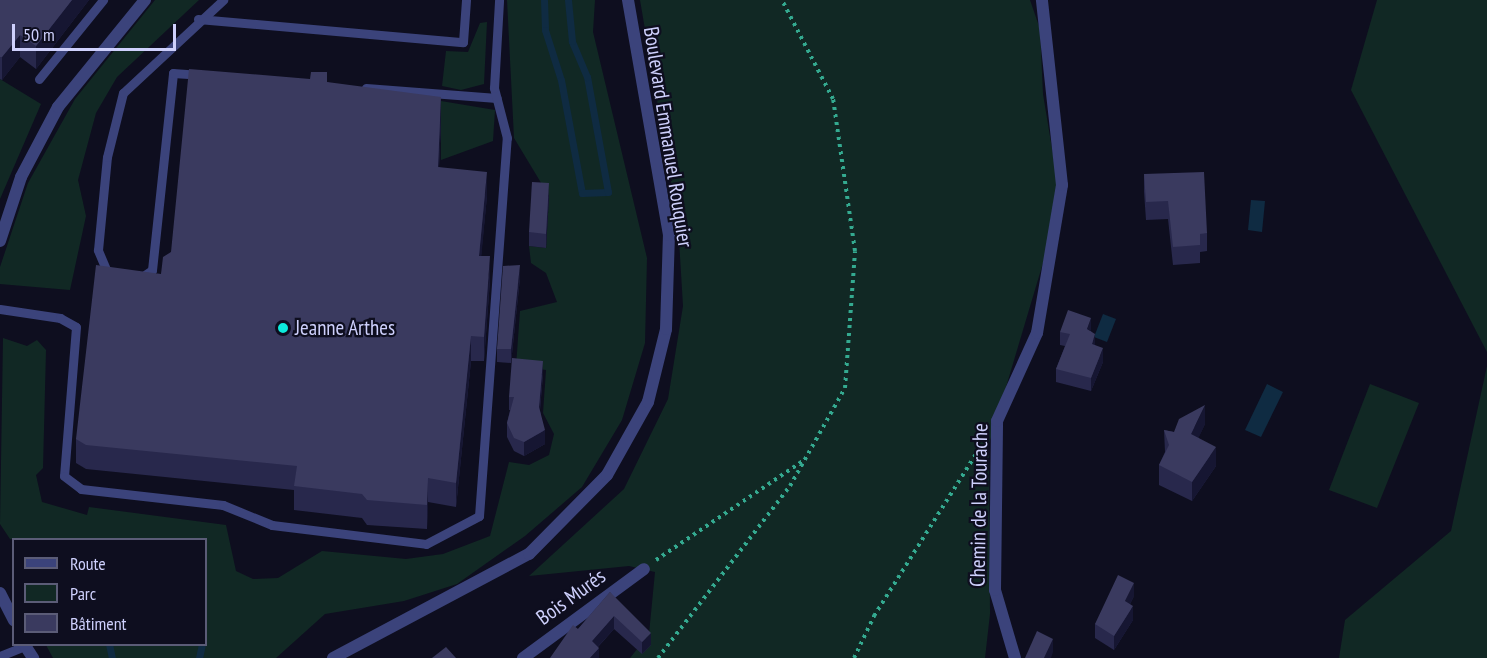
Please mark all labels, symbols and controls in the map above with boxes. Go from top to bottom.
scale bar [15,12,178,50]
text: 50 m [23,23,55,46]
street label: Boulevard Emmanuel Rouquier [638,25,698,249]
place label: Jeanne Arthes [295,315,396,341]
marker: Jeanne Arthes [276,321,290,335]
street label: Chemin de la Tourache [965,423,993,587]
legend [12,538,207,646]
text: Route [70,552,106,575]
street label: Bois Murés [532,564,610,630]
text: Parc [70,582,96,605]
text: Bâtiment [70,612,127,635]

